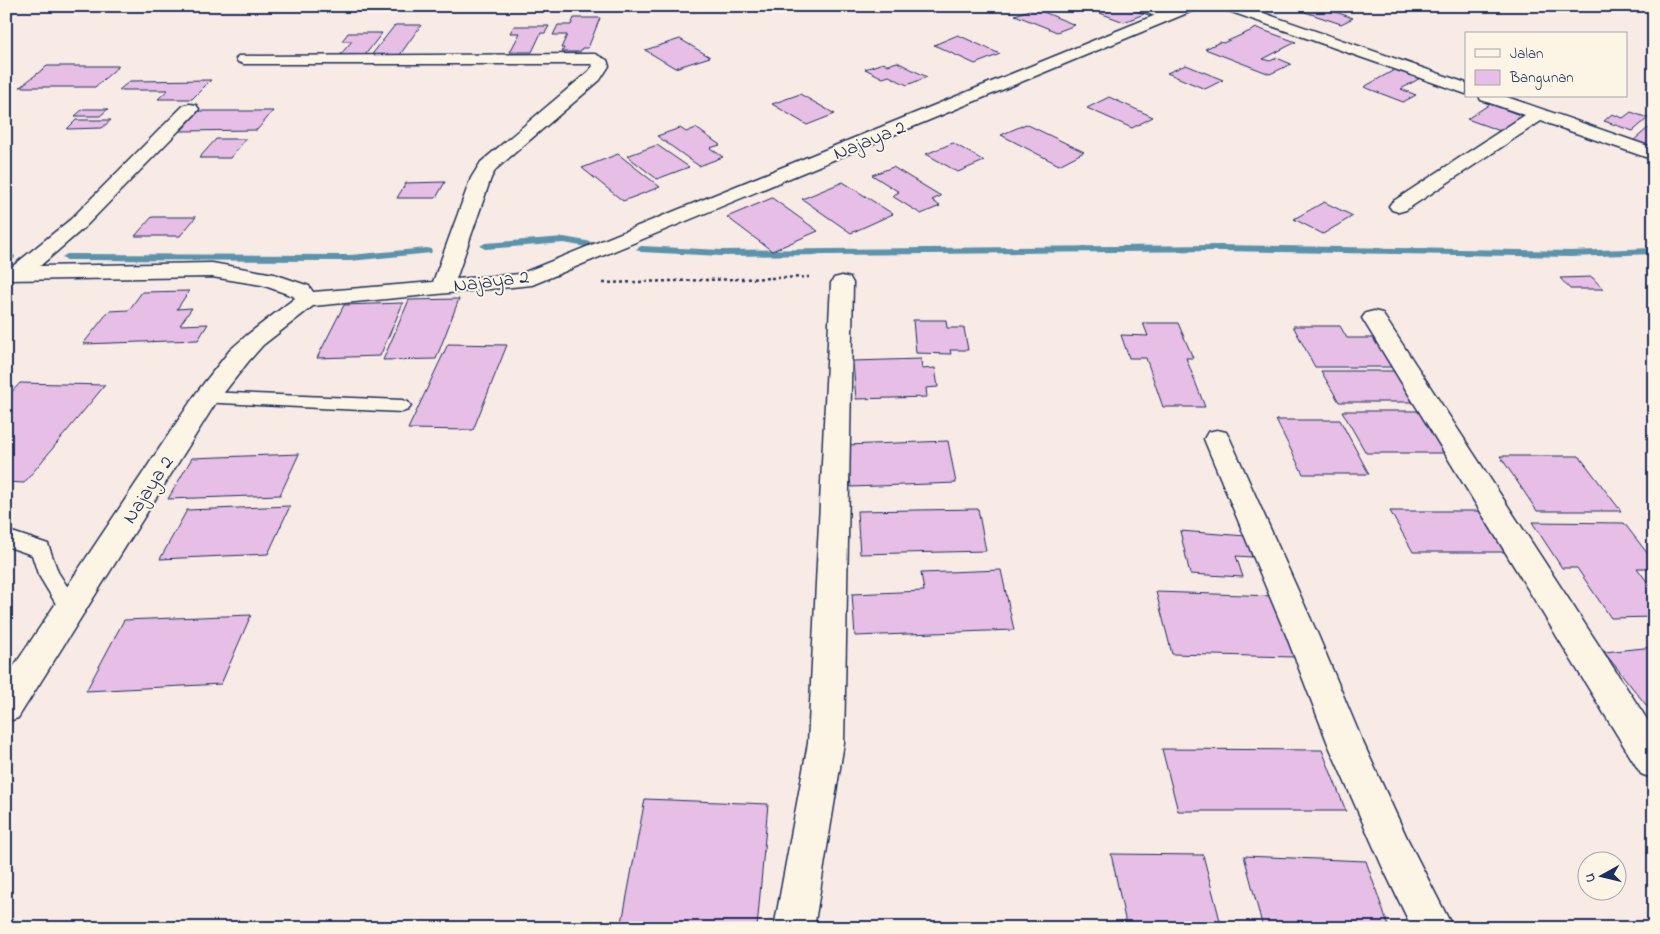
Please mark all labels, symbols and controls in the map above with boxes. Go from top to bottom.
legend [1465,32,1628,98]
text: Jalan [1510,43,1543,65]
text: Bangunan [1509,67,1574,90]
street label: Najaya 2 [829,114,911,169]
street label: Najaya 2 [452,263,531,302]
street label: Najaya 2 [116,451,182,530]
north arrow [1578,852,1628,902]
text: U [1580,872,1602,883]

